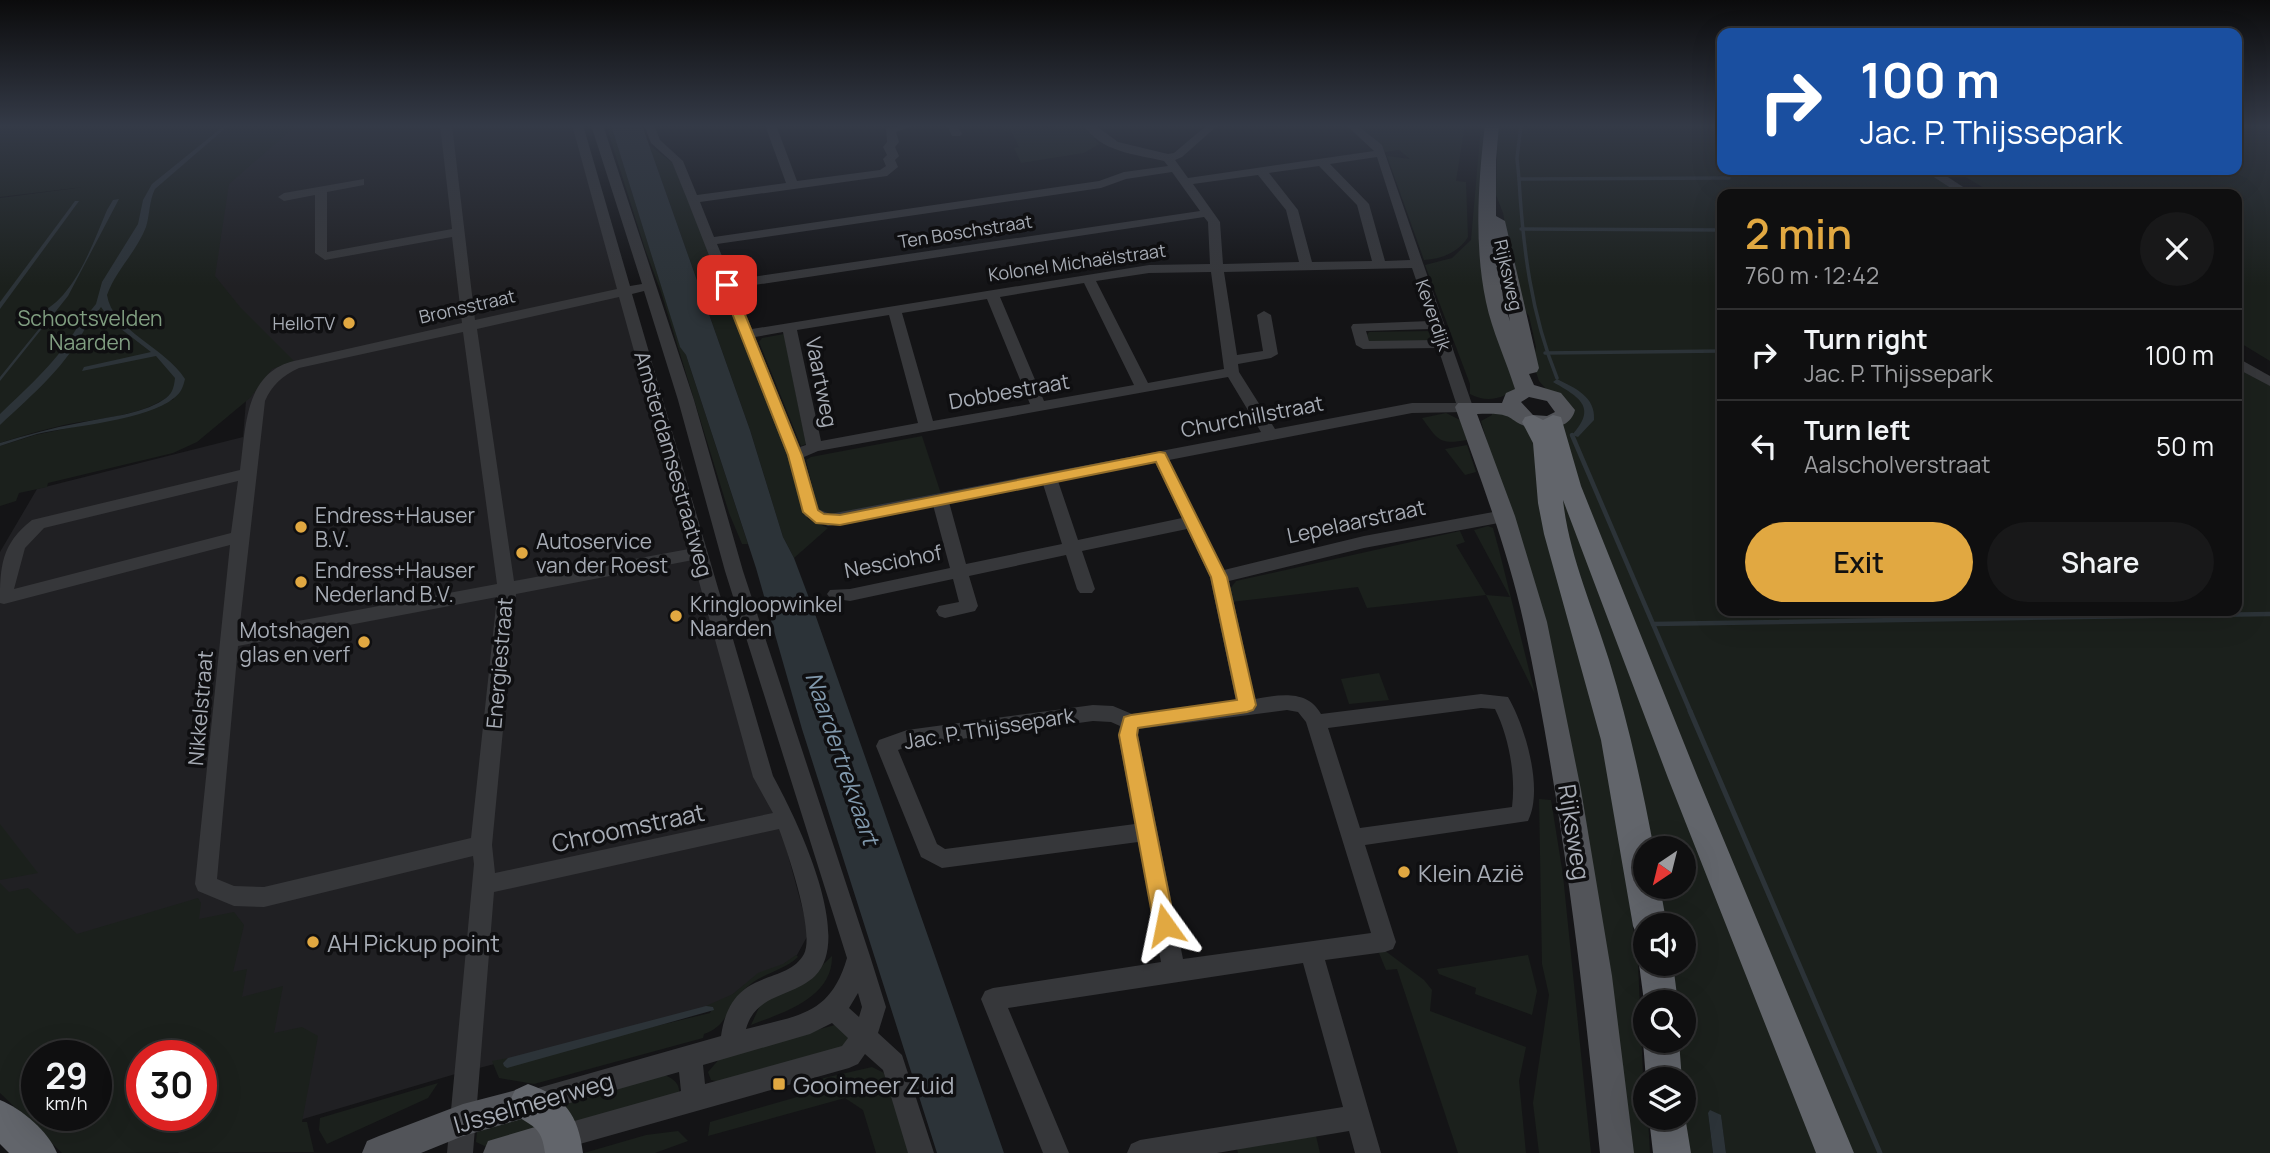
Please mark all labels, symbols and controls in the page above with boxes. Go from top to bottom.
text: 100 m [1860,46,2000,113]
icon: right [1745,56,1836,147]
text: Jac. P. Thijssepark [1860,110,2122,154]
text: 2 min [1745,204,1852,262]
street label: Ten Boschstraat [896,209,1034,253]
button: close [2140,212,2214,286]
street label: Rijksweg [1489,237,1529,313]
street label: Kolonel Michaëlstraat [987,238,1167,286]
pin [697,255,757,315]
text: 760 m · 12:42 [1745,259,1879,291]
icon: arrive [708,266,746,304]
street label: Keverdijk [1411,276,1458,355]
street label: Bronsstraat [416,283,518,329]
park label: Schootsvelden Naarden [17,304,163,356]
place label: HelloTV [273,311,335,335]
marker: HelloTV [341,315,357,331]
text: Turn right [1804,321,1928,357]
street label: Vaartweg [800,334,844,430]
icon: right [1745,336,1783,374]
text: 100 m [2145,337,2214,373]
street label: Amsterdamsestraatweg [628,348,720,580]
text: Jac. P. Thijssepark [1804,357,1993,389]
street label: Dobbestraat [946,367,1072,415]
street label: Churchillstraat [1178,388,1326,444]
text: Turn left [1804,412,1911,448]
icon: left [1745,427,1783,465]
text: 50 m [2156,428,2214,464]
text: Aalscholverstraat [1804,448,1991,480]
street label: Lepelaarstraat [1284,493,1428,549]
place label: Endress+Hauser B.V. [315,501,475,553]
marker: Endress+Hauser B.V. [293,519,309,535]
button: Exit [1745,522,1973,602]
button: Share [1987,522,2214,602]
place label: Autoservice van der Roest [536,527,668,579]
street label: Nesciohof [842,538,945,584]
marker: Autoservice van der Roest [514,545,530,561]
place label: Endress+Hauser Nederland B.V. [315,556,475,608]
marker: Endress+Hauser Nederland B.V. [293,574,309,590]
place label: Kringloopwinkel Naarden [690,590,842,642]
street label: Energiestraat [479,596,519,730]
marker: Kringloopwinkel Naarden [668,608,684,624]
place label: Motshagen glas en verf [239,616,351,668]
marker: Motshagen glas en verf [356,634,372,650]
street label: Nikkelstraat [181,649,219,767]
water label: Naardertrekvaart [798,667,888,851]
street label: Jac. P. Thijssepark [902,701,1077,755]
street label: Rijksweg [1551,782,1599,882]
street label: Chroomstraat [549,795,707,859]
north arrow [1633,836,1696,900]
map controls [1633,836,1696,1130]
place label: Klein Azië [1418,856,1524,889]
marker: Klein Azië [1396,864,1412,880]
position arrow [1128,888,1202,962]
button: sound [1633,913,1696,976]
place label: AH Pickup point [327,926,500,959]
marker: AH Pickup point [305,934,321,950]
button: search [1633,990,1696,1053]
speed limit sign: 30 [126,1040,217,1131]
text: 29 [45,1052,88,1100]
street label: IJsselmeerweg [449,1063,617,1141]
button: layers [1633,1067,1696,1130]
place label: Gooimeer Zuid [793,1068,955,1101]
marker: Gooimeer Zuid [771,1076,787,1092]
text: km/h [46,1091,87,1115]

